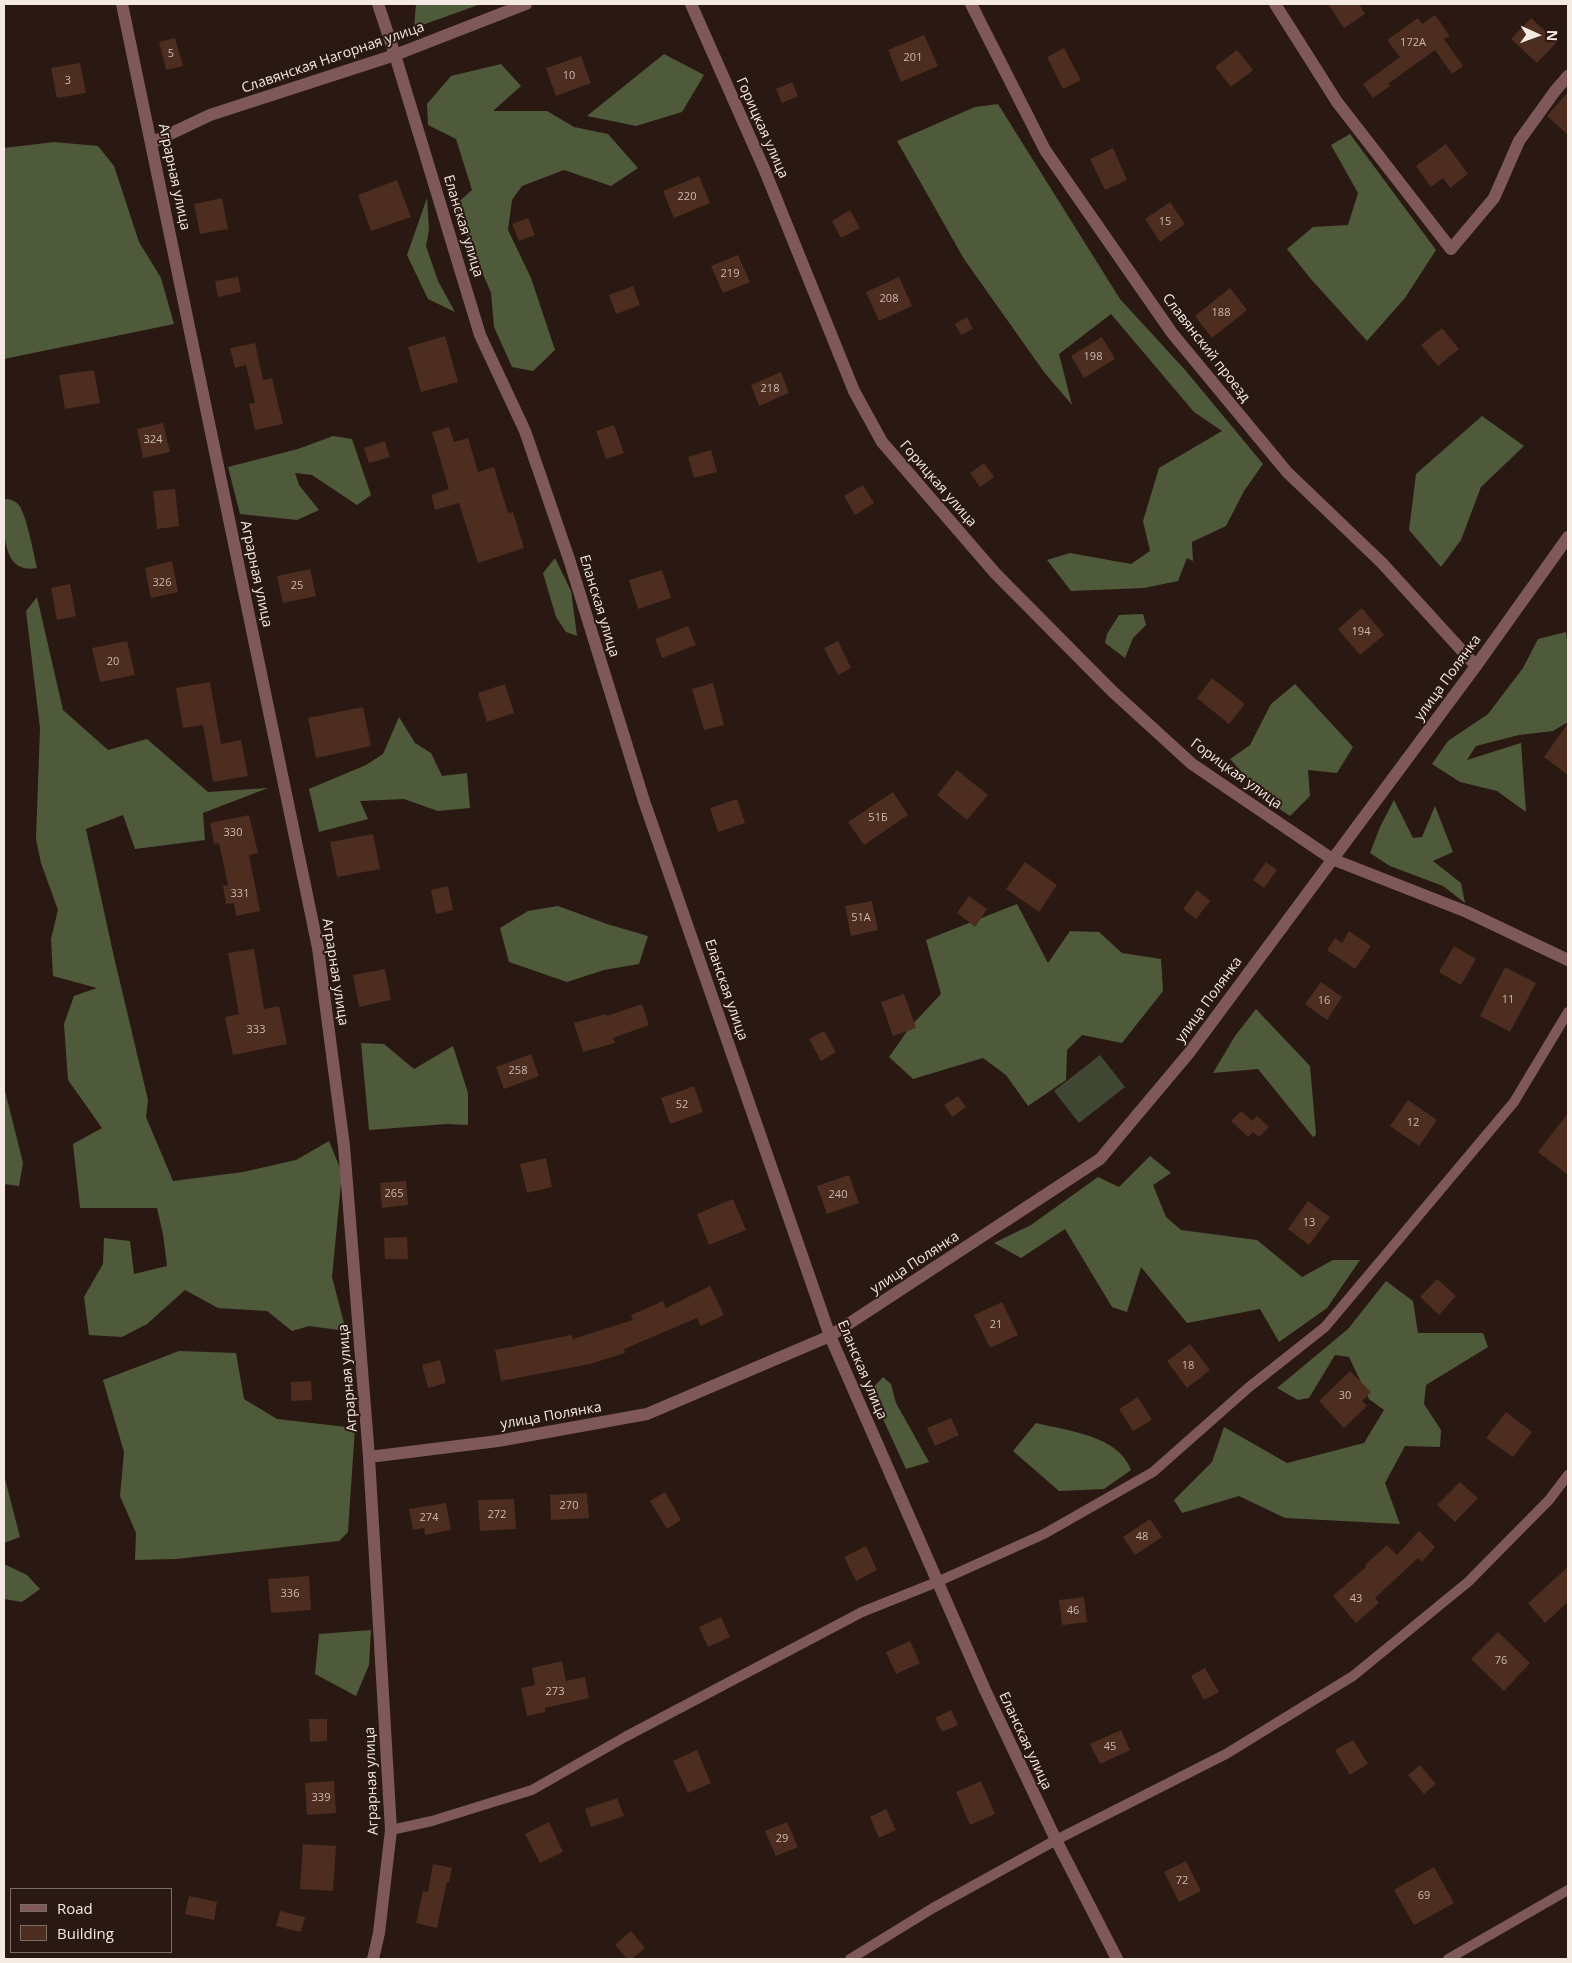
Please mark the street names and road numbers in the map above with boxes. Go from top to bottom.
street label: Славянская Нагорная улица [240,19,426,97]
street label: Горицкая улица [732,75,792,181]
street label: Аграрная улица [155,122,193,232]
street label: Еланская улица [439,173,487,279]
street label: Славянский проезд [1158,290,1254,406]
street label: Горицкая улица [896,437,980,531]
street label: Аграрная улица [237,519,275,629]
street label: Еланская улица [575,553,623,659]
street label: улица Полянка [1411,632,1485,724]
street label: Горицкая улица [1187,735,1285,813]
street label: Аграрная улица [318,917,352,1027]
street label: Еланская улица [701,937,751,1043]
street label: улица Полянка [1172,954,1246,1046]
street label: улица Полянка [868,1228,962,1298]
street label: Еланская улица [834,1318,890,1422]
street label: Аграрная улица [335,1323,361,1433]
street label: улица Полянка [499,1399,603,1433]
street label: Еланская улица [995,1689,1055,1793]
street label: Аграрная улица [362,1727,382,1835]

